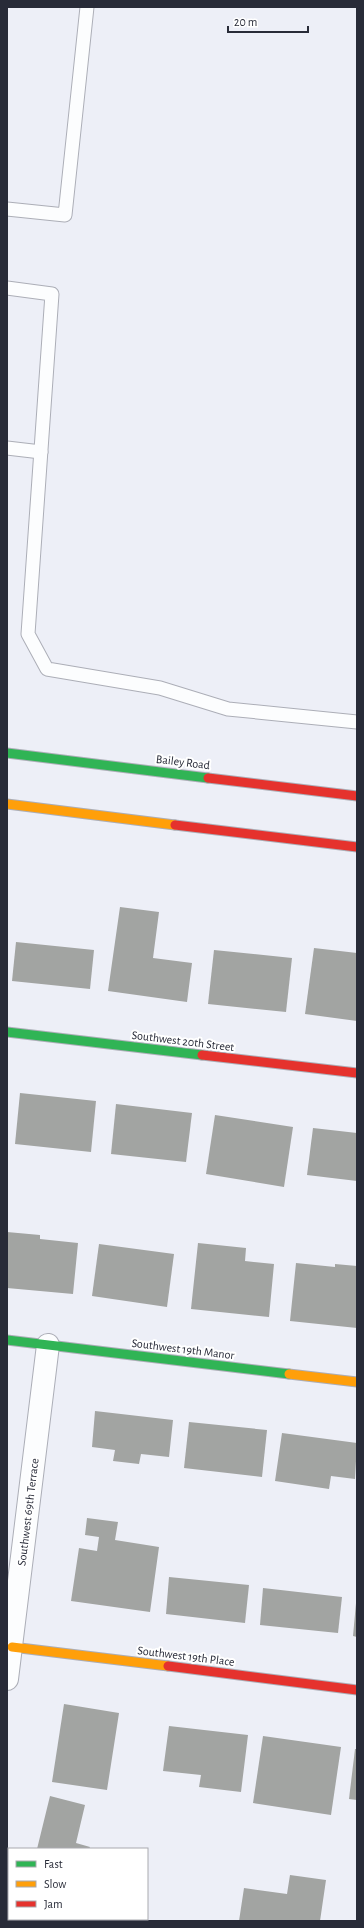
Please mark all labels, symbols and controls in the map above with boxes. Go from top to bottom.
scale bar [228,8,308,34]
text: 20 m [234,16,257,28]
street label: Bailey Road [155,753,211,772]
street label: Southwest 20th Street [131,1029,235,1053]
street label: Southwest 19th Manor [131,1337,235,1361]
street label: Southwest 69th Terrace [15,1458,41,1566]
street label: Southwest 19th Place [137,1644,235,1668]
legend [8,1848,148,1920]
text: Fast [44,1858,63,1870]
text: Slow [44,1878,66,1890]
text: Jam [44,1898,63,1910]

